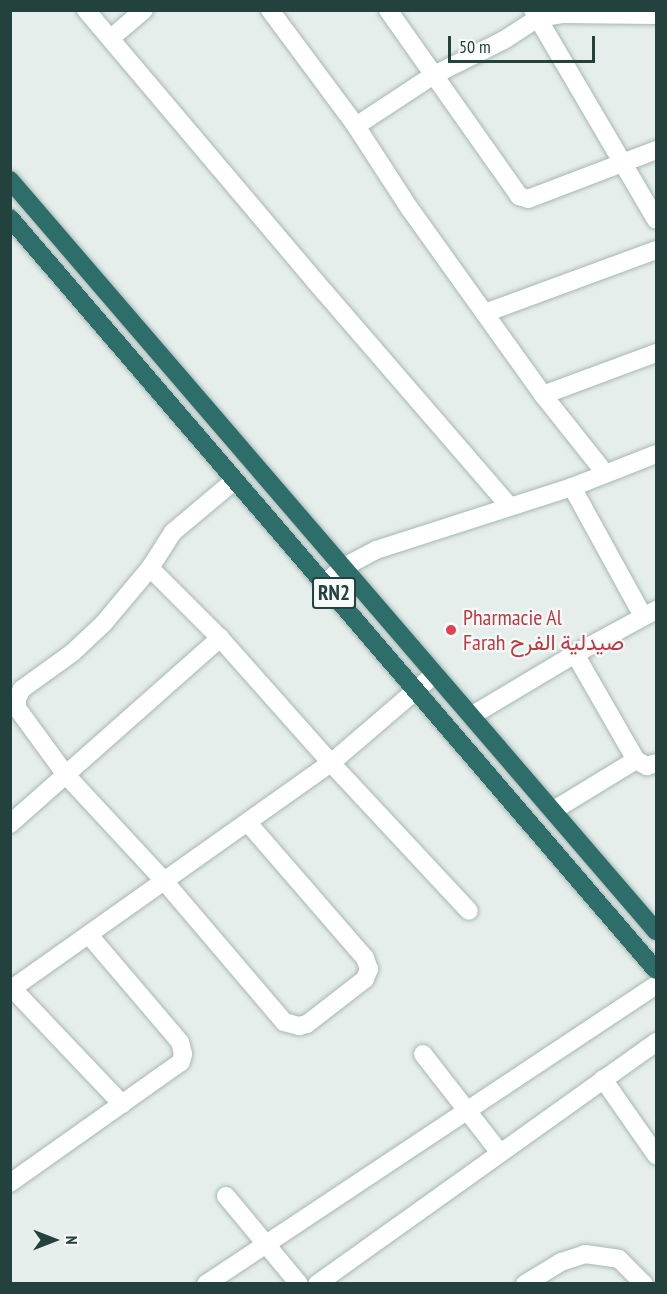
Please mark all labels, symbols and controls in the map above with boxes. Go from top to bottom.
scale bar [451,24,598,62]
text: 50 m [459,35,491,58]
road number: RN2 [312,575,356,611]
place label: Pharmacie Al Farah صيدلية الفرح [463,604,624,656]
marker: Pharmacie Al Farah صيدلية الفرح [444,623,458,637]
north arrow [24,1210,84,1270]
text: N [62,1236,82,1244]

